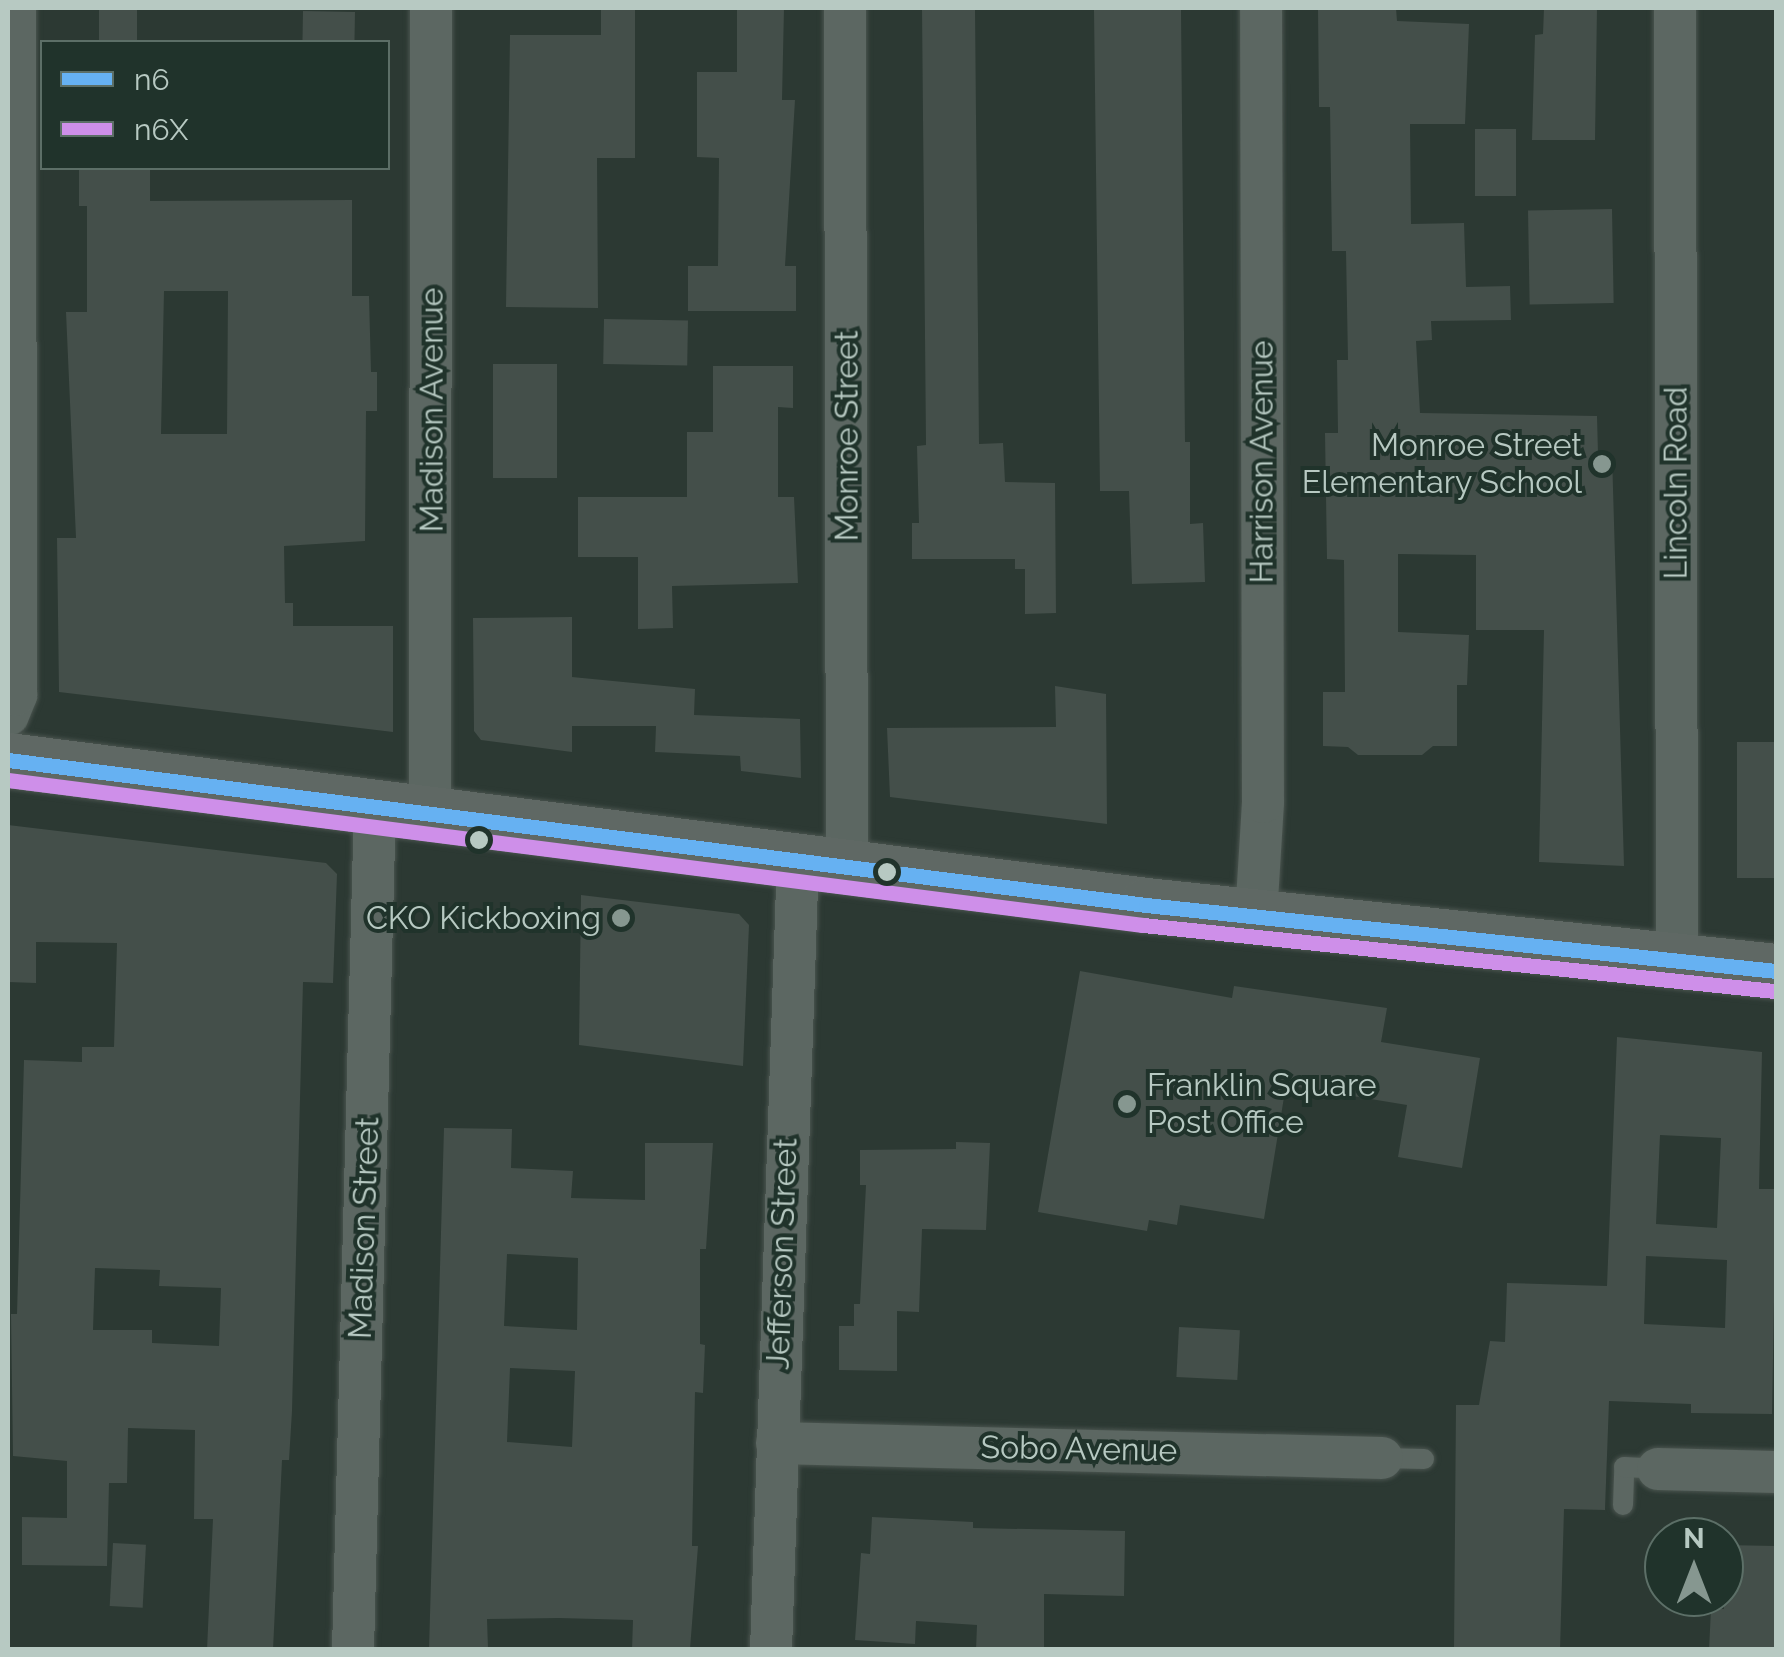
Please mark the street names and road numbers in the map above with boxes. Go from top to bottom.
street label: Madison Avenue [413,287,451,533]
street label: Monroe Street [828,331,866,541]
street label: Harrison Avenue [1243,340,1281,584]
street label: Lincoln Road [1657,386,1695,580]
street label: Madison Street [341,1116,387,1340]
street label: Jefferson Street [759,1137,805,1371]
street label: Sobo Avenue [980,1428,1178,1470]

